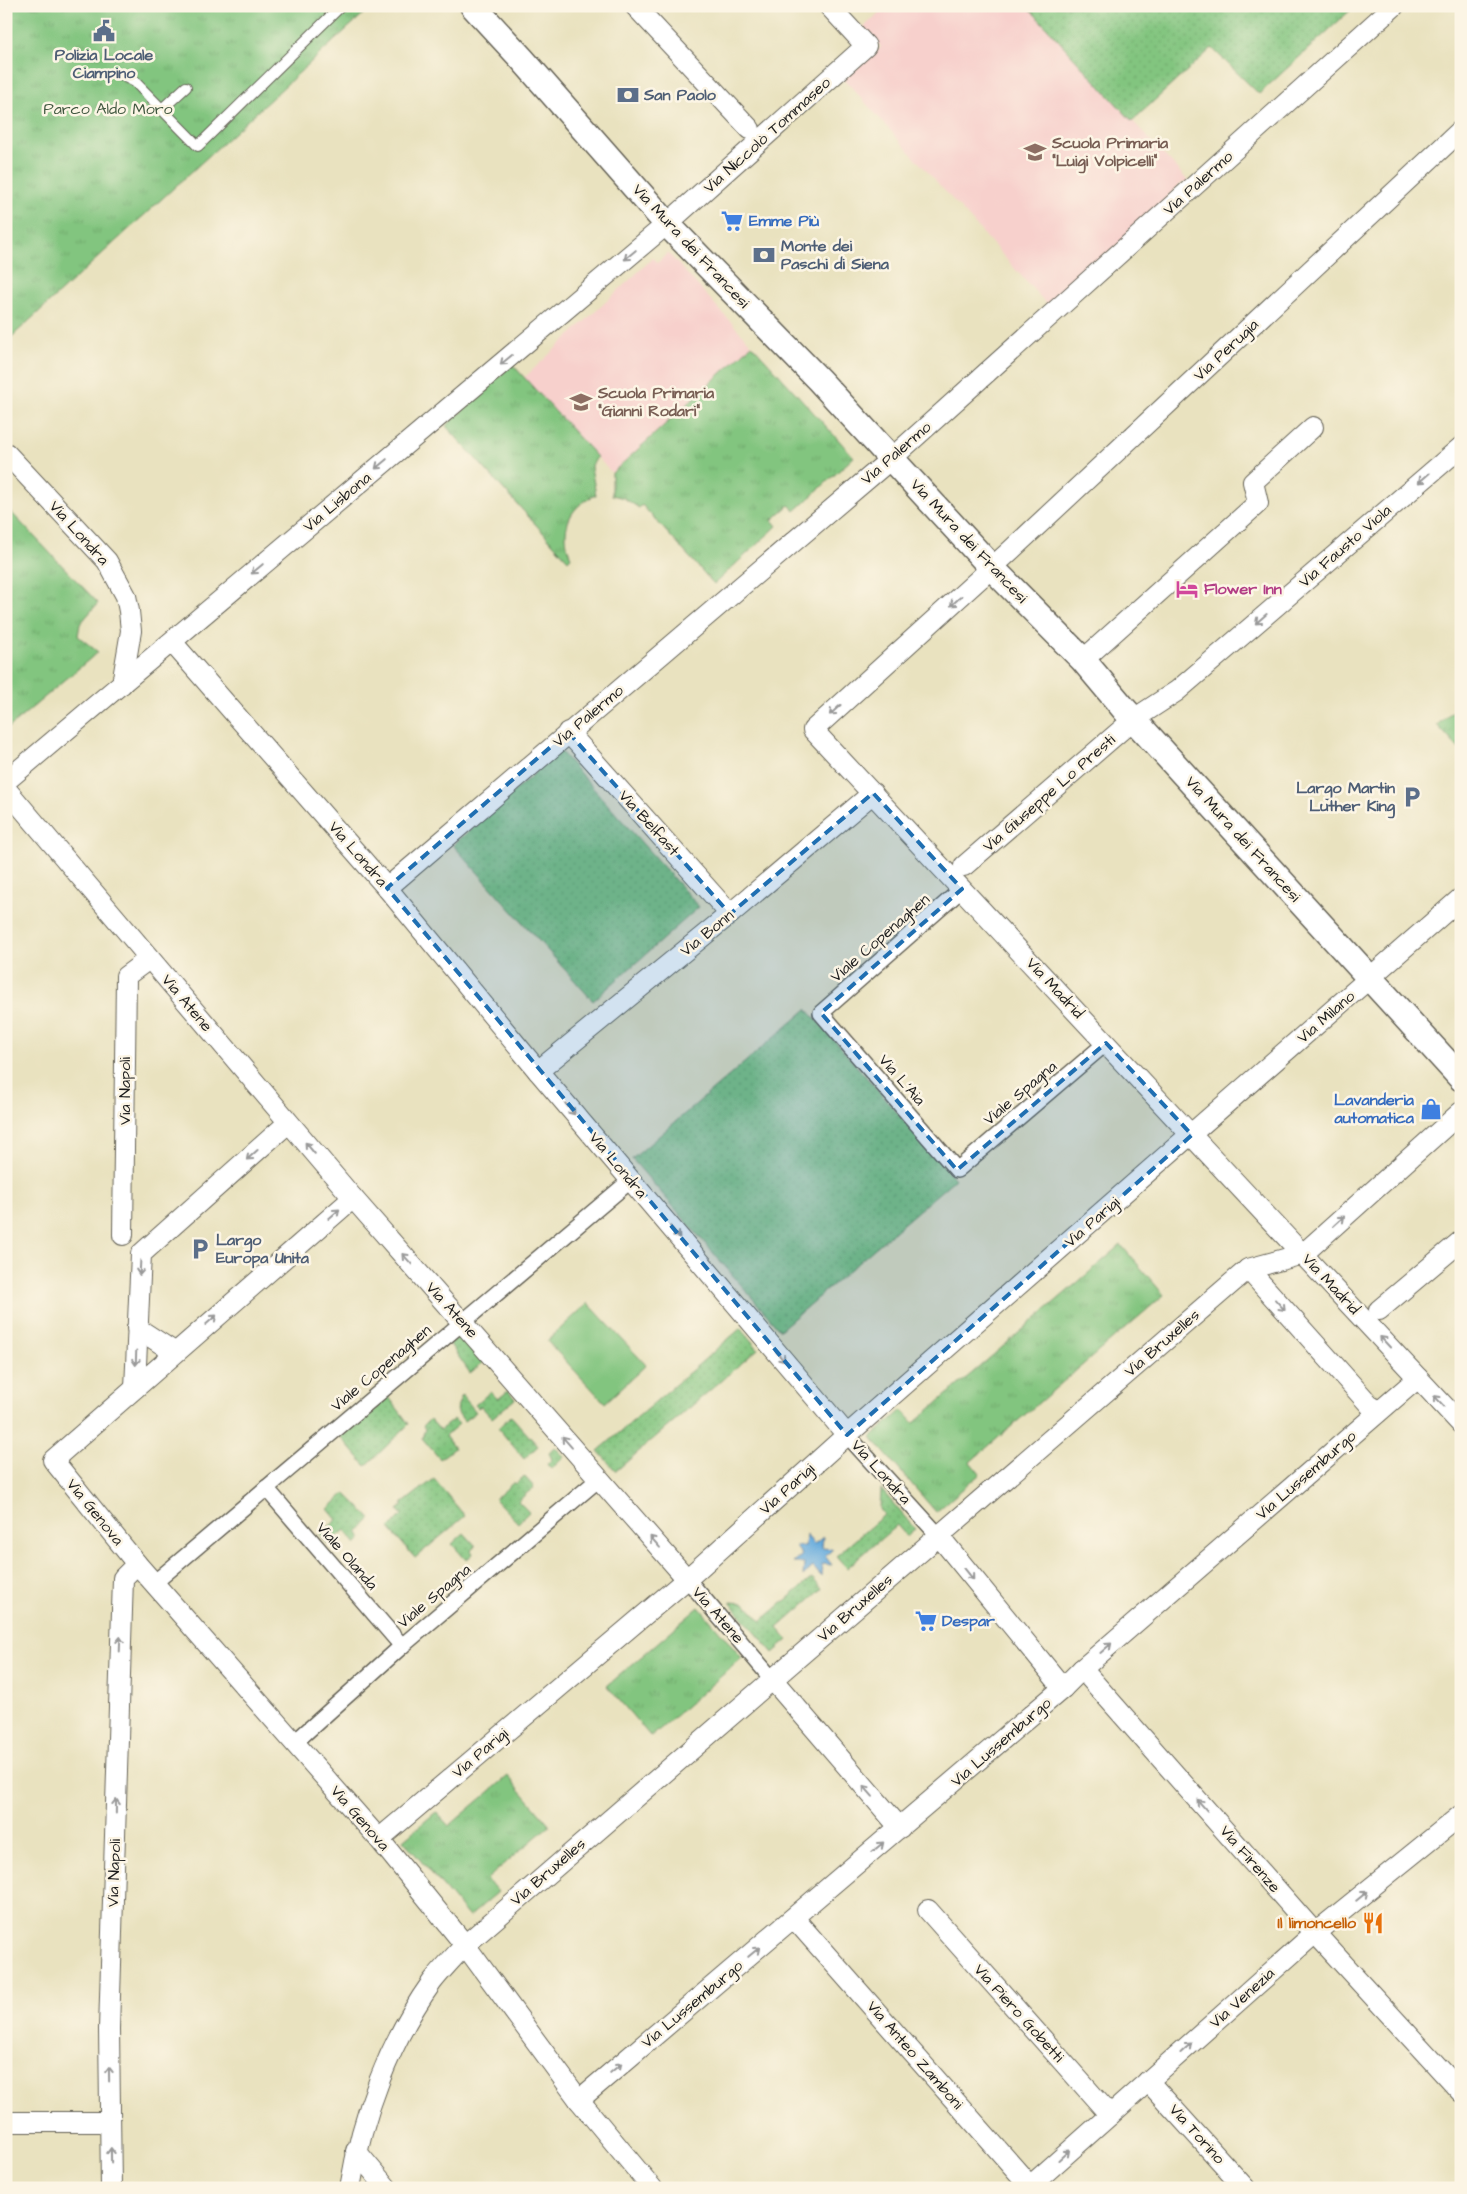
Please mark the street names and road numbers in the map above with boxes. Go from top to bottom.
street label: Via Niccolò Tommaseo [699,72,835,198]
street label: Via Palermo [1158,146,1238,220]
street label: Via Mura dei Francesi [627,179,755,313]
street label: Via Perugia [1189,314,1264,387]
street label: Via Palermo [856,416,936,490]
street label: Via Lisbona [298,467,376,537]
street label: Via Mura dei Francesi [905,474,1033,608]
street label: Via Londra [44,496,114,570]
street label: Via Fausto Viola [1294,500,1396,592]
street label: Via Palermo [548,680,628,752]
street label: Via Giuseppe Lo Presti [978,729,1121,857]
street label: Via Mura dei Francesi [1180,771,1306,907]
street label: Via Belfast [613,785,685,861]
street label: Via Londra [323,817,393,891]
street label: Viale Copenaghen [826,889,935,988]
street label: Via Bonn [675,905,739,961]
street label: Via Madrid [1021,953,1089,1023]
street label: Via Atene [156,969,218,1037]
street label: Via Milano [1292,986,1360,1048]
street label: Via L'Aia [874,1050,930,1110]
street label: Via Napoli [114,1056,136,1125]
street label: Viale Spagna [978,1056,1062,1131]
street label: Via Londra [584,1127,652,1203]
street label: Via Parigi [1059,1191,1126,1253]
street label: Via Madrid [1297,1249,1365,1319]
street label: Via Atene [421,1277,484,1343]
street label: Via Bruxelles [1120,1304,1204,1382]
street label: Viale Copenaghen [326,1319,437,1417]
street label: Via Lussemburgo [1251,1425,1362,1526]
street label: Via Londra [846,1435,916,1509]
street label: Via Parigi [755,1458,820,1520]
street label: Via Genova [61,1474,129,1550]
street label: Viale Olanda [311,1517,383,1595]
street label: Viale Spagna [392,1559,476,1634]
street label: Via Bruxelles [813,1569,897,1647]
street label: Via Atene [687,1582,749,1649]
street label: Via Lussemburgo [946,1692,1057,1793]
street label: Via Parigi [447,1723,514,1784]
street label: Via Genova [325,1781,395,1855]
street label: Via Firenze [1215,1821,1286,1898]
street label: Via Bruxelles [506,1833,590,1911]
street label: Via Napoli [102,1838,126,1907]
street label: Via Lussemburgo [636,1955,748,2054]
street label: Via Piero Gobetti [969,1959,1070,2067]
street label: Via Venezia [1205,1963,1279,2033]
street label: Via Anteo Zamboni [862,1996,969,2114]
street label: Via Torino [1164,2099,1230,2169]

